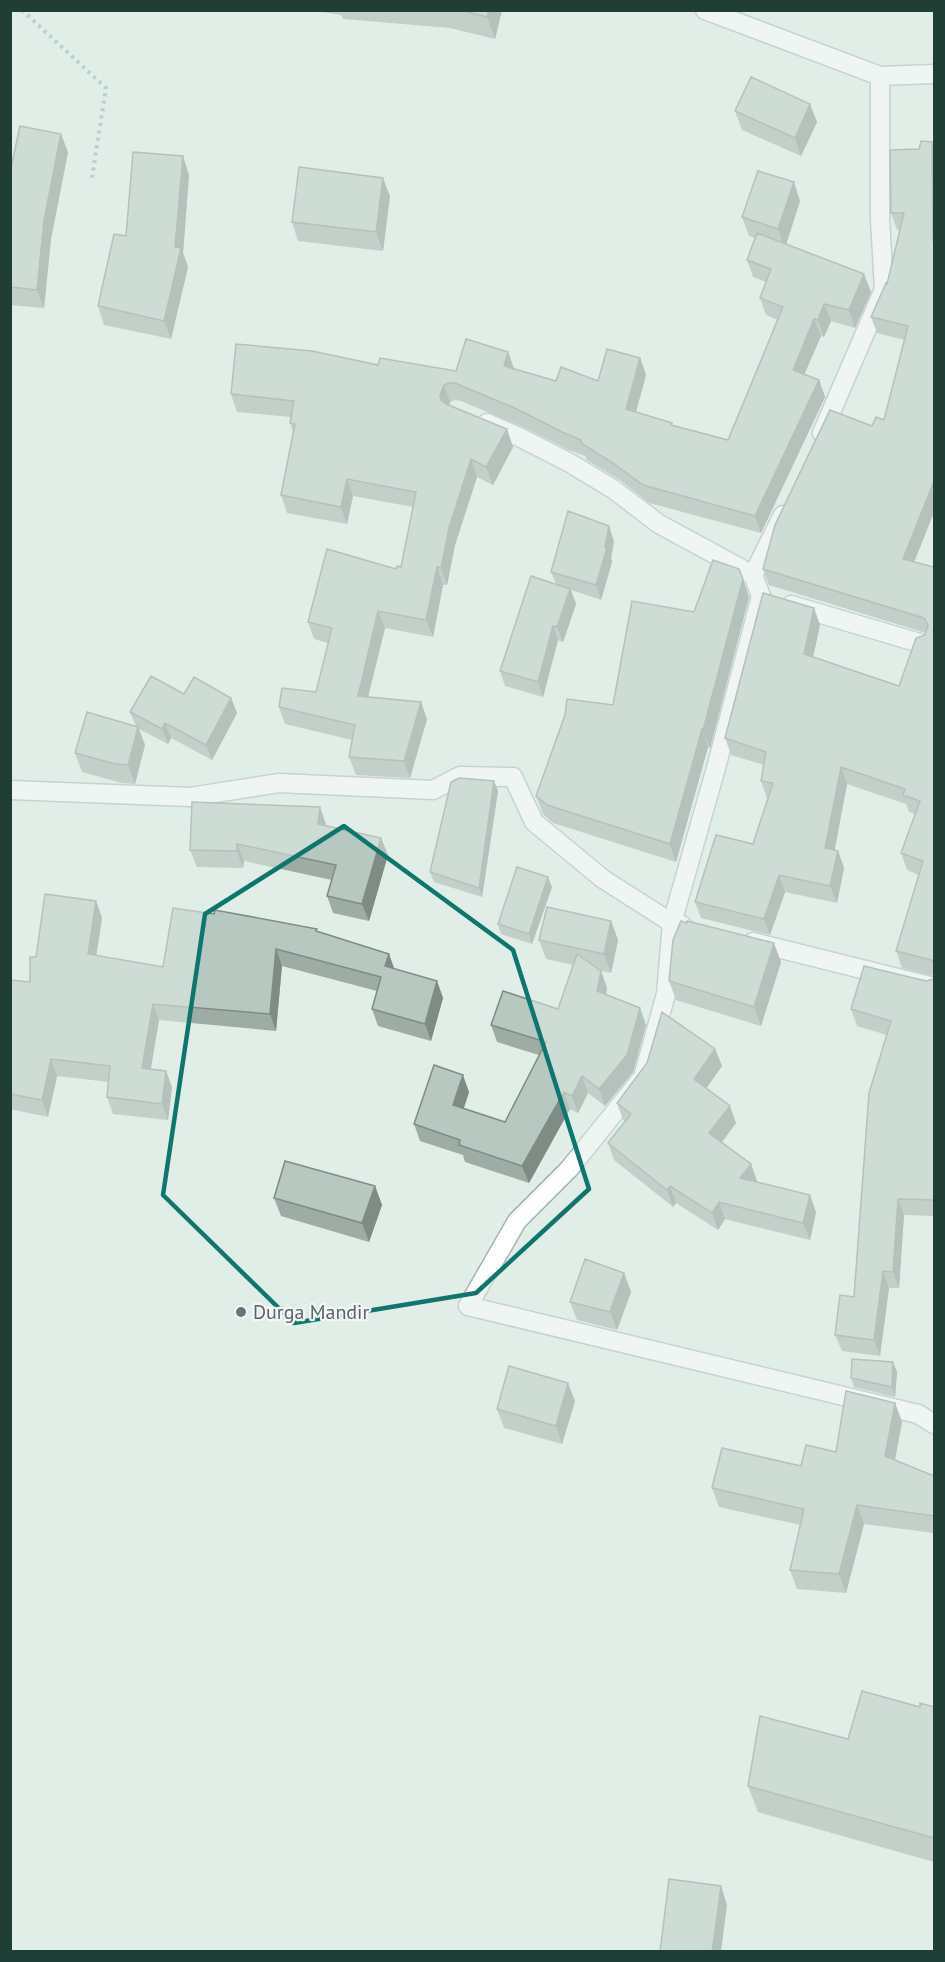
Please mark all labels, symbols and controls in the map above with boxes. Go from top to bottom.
place label: Durga Mandir [253,1299,369,1325]
marker: Durga Mandir [234,1305,248,1319]

